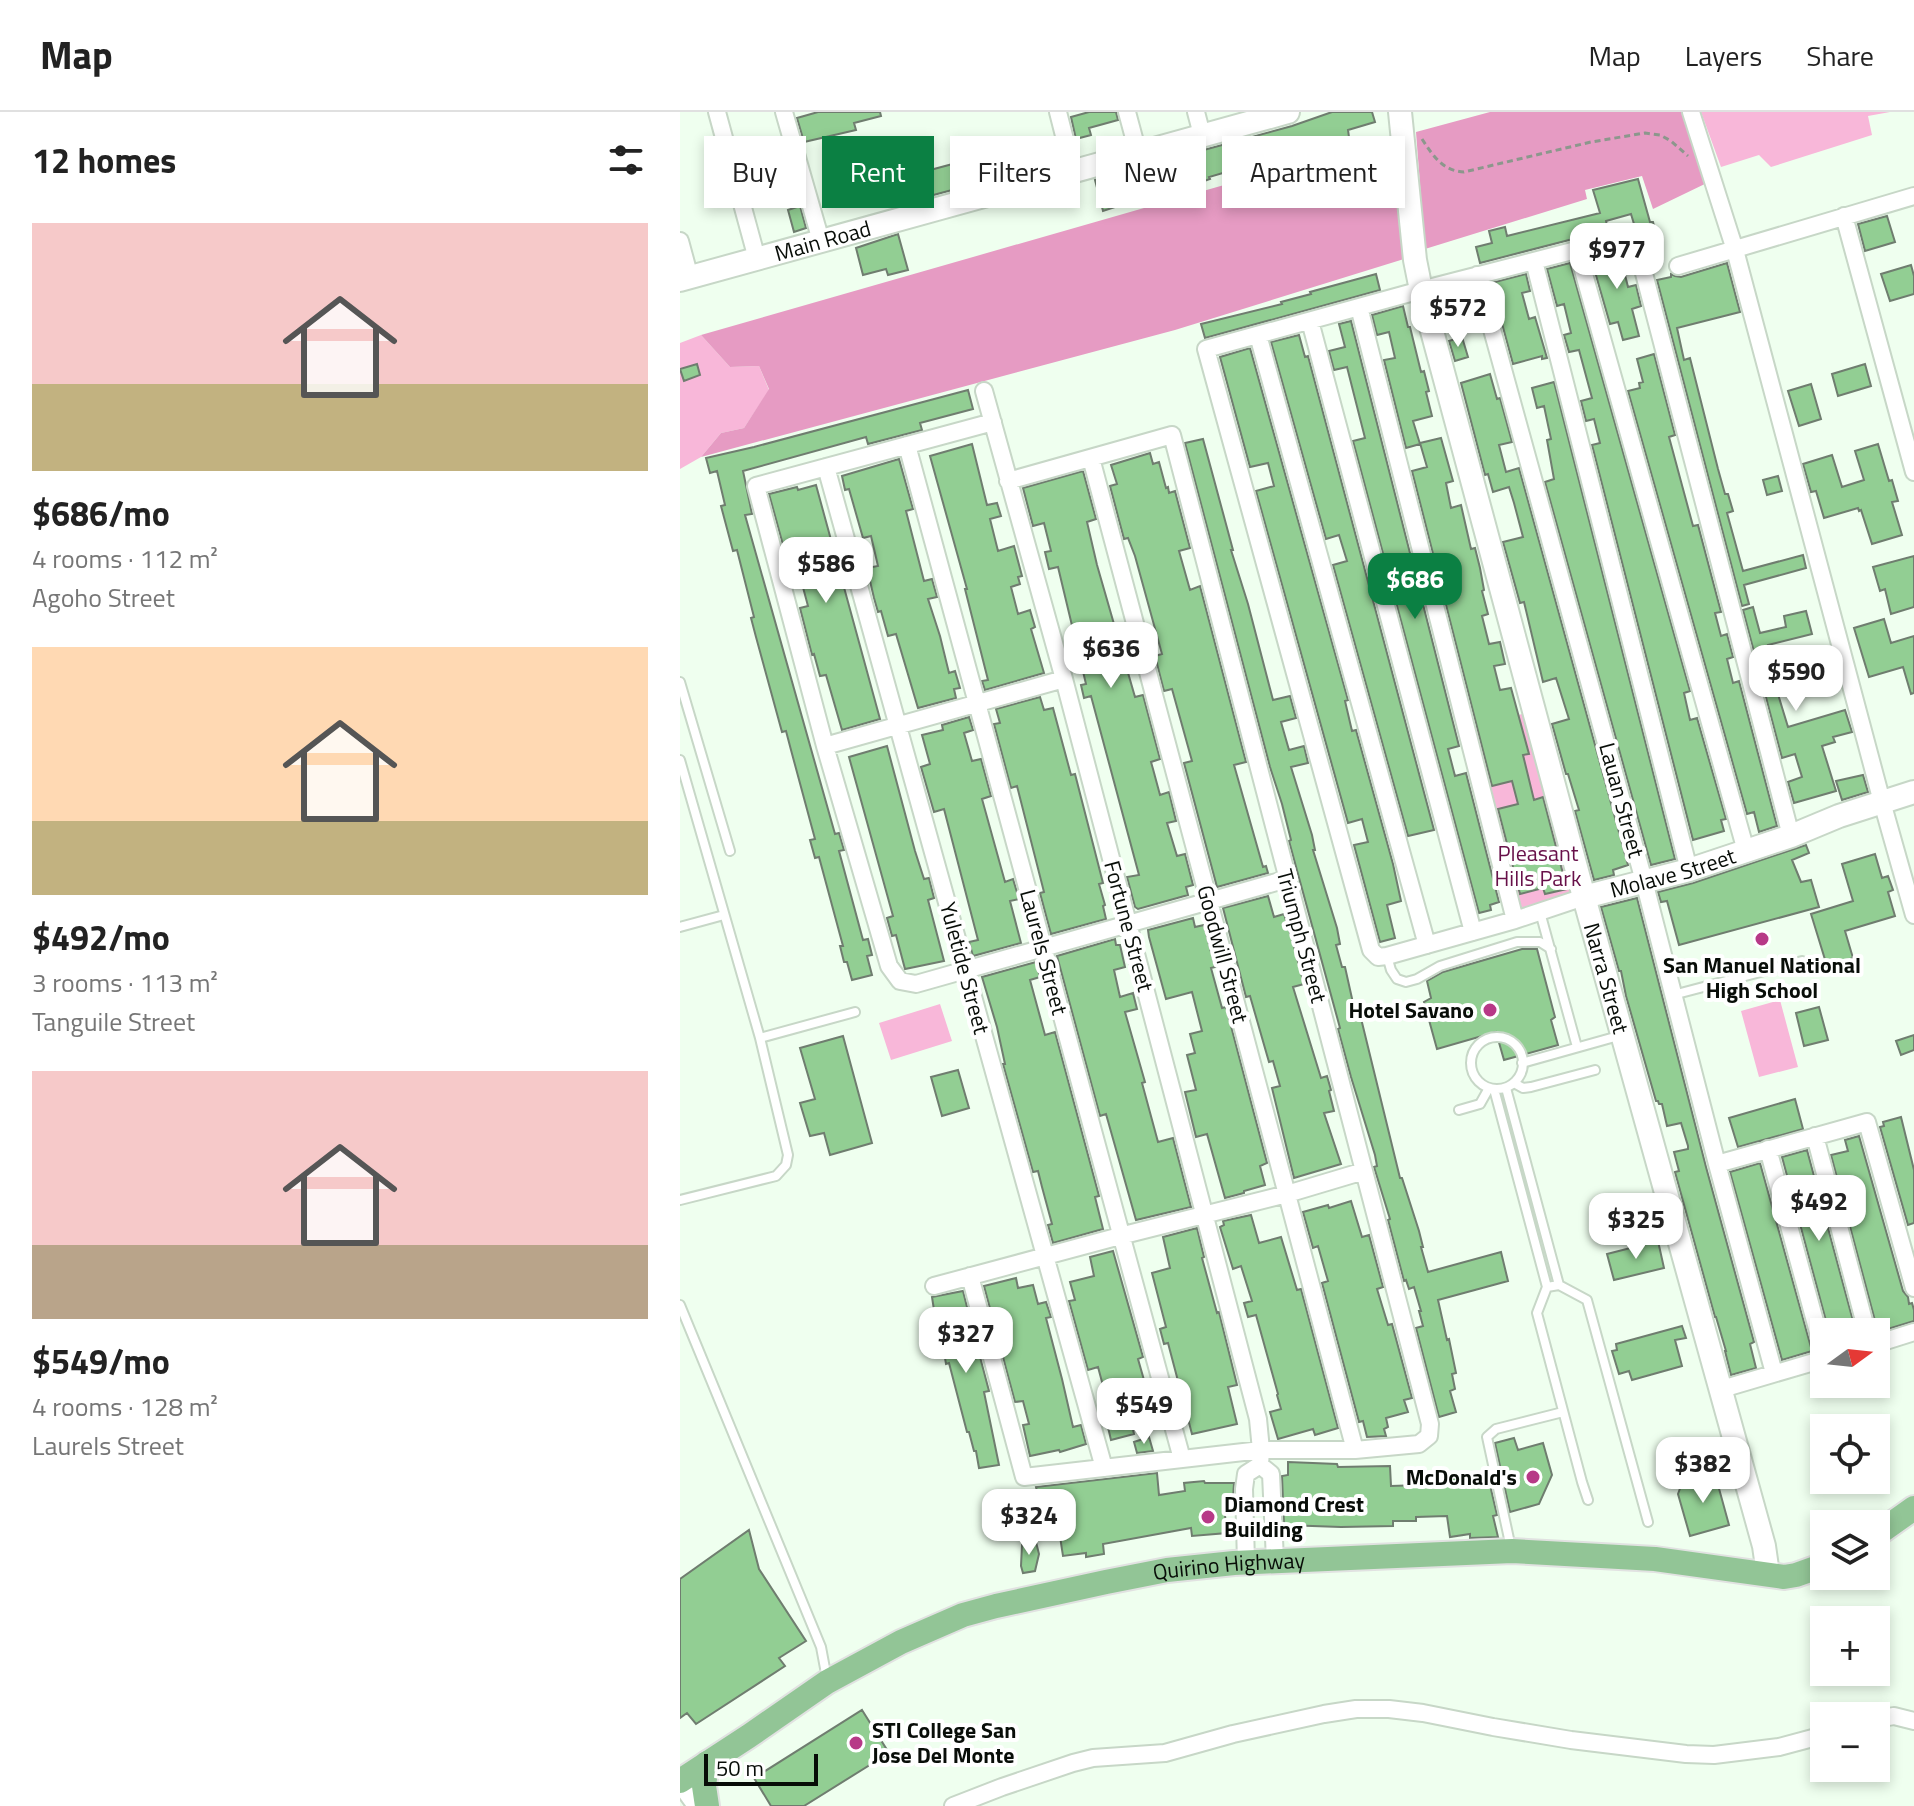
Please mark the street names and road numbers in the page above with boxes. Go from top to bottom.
street label: Main Road [771,211,875,270]
street label: Lauan Street [1590,739,1654,861]
street label: Molave Street [1606,839,1740,907]
street label: Fortune Street [1095,857,1163,996]
street label: Triumph Street [1268,865,1336,1007]
street label: Goodwill Street [1188,881,1258,1027]
street label: Laurels Street [1011,885,1077,1019]
street label: Yuletide Street [931,898,999,1038]
street label: Narra Street [1575,919,1638,1038]
street label: Quirino Highway [1150,1543,1306,1589]

